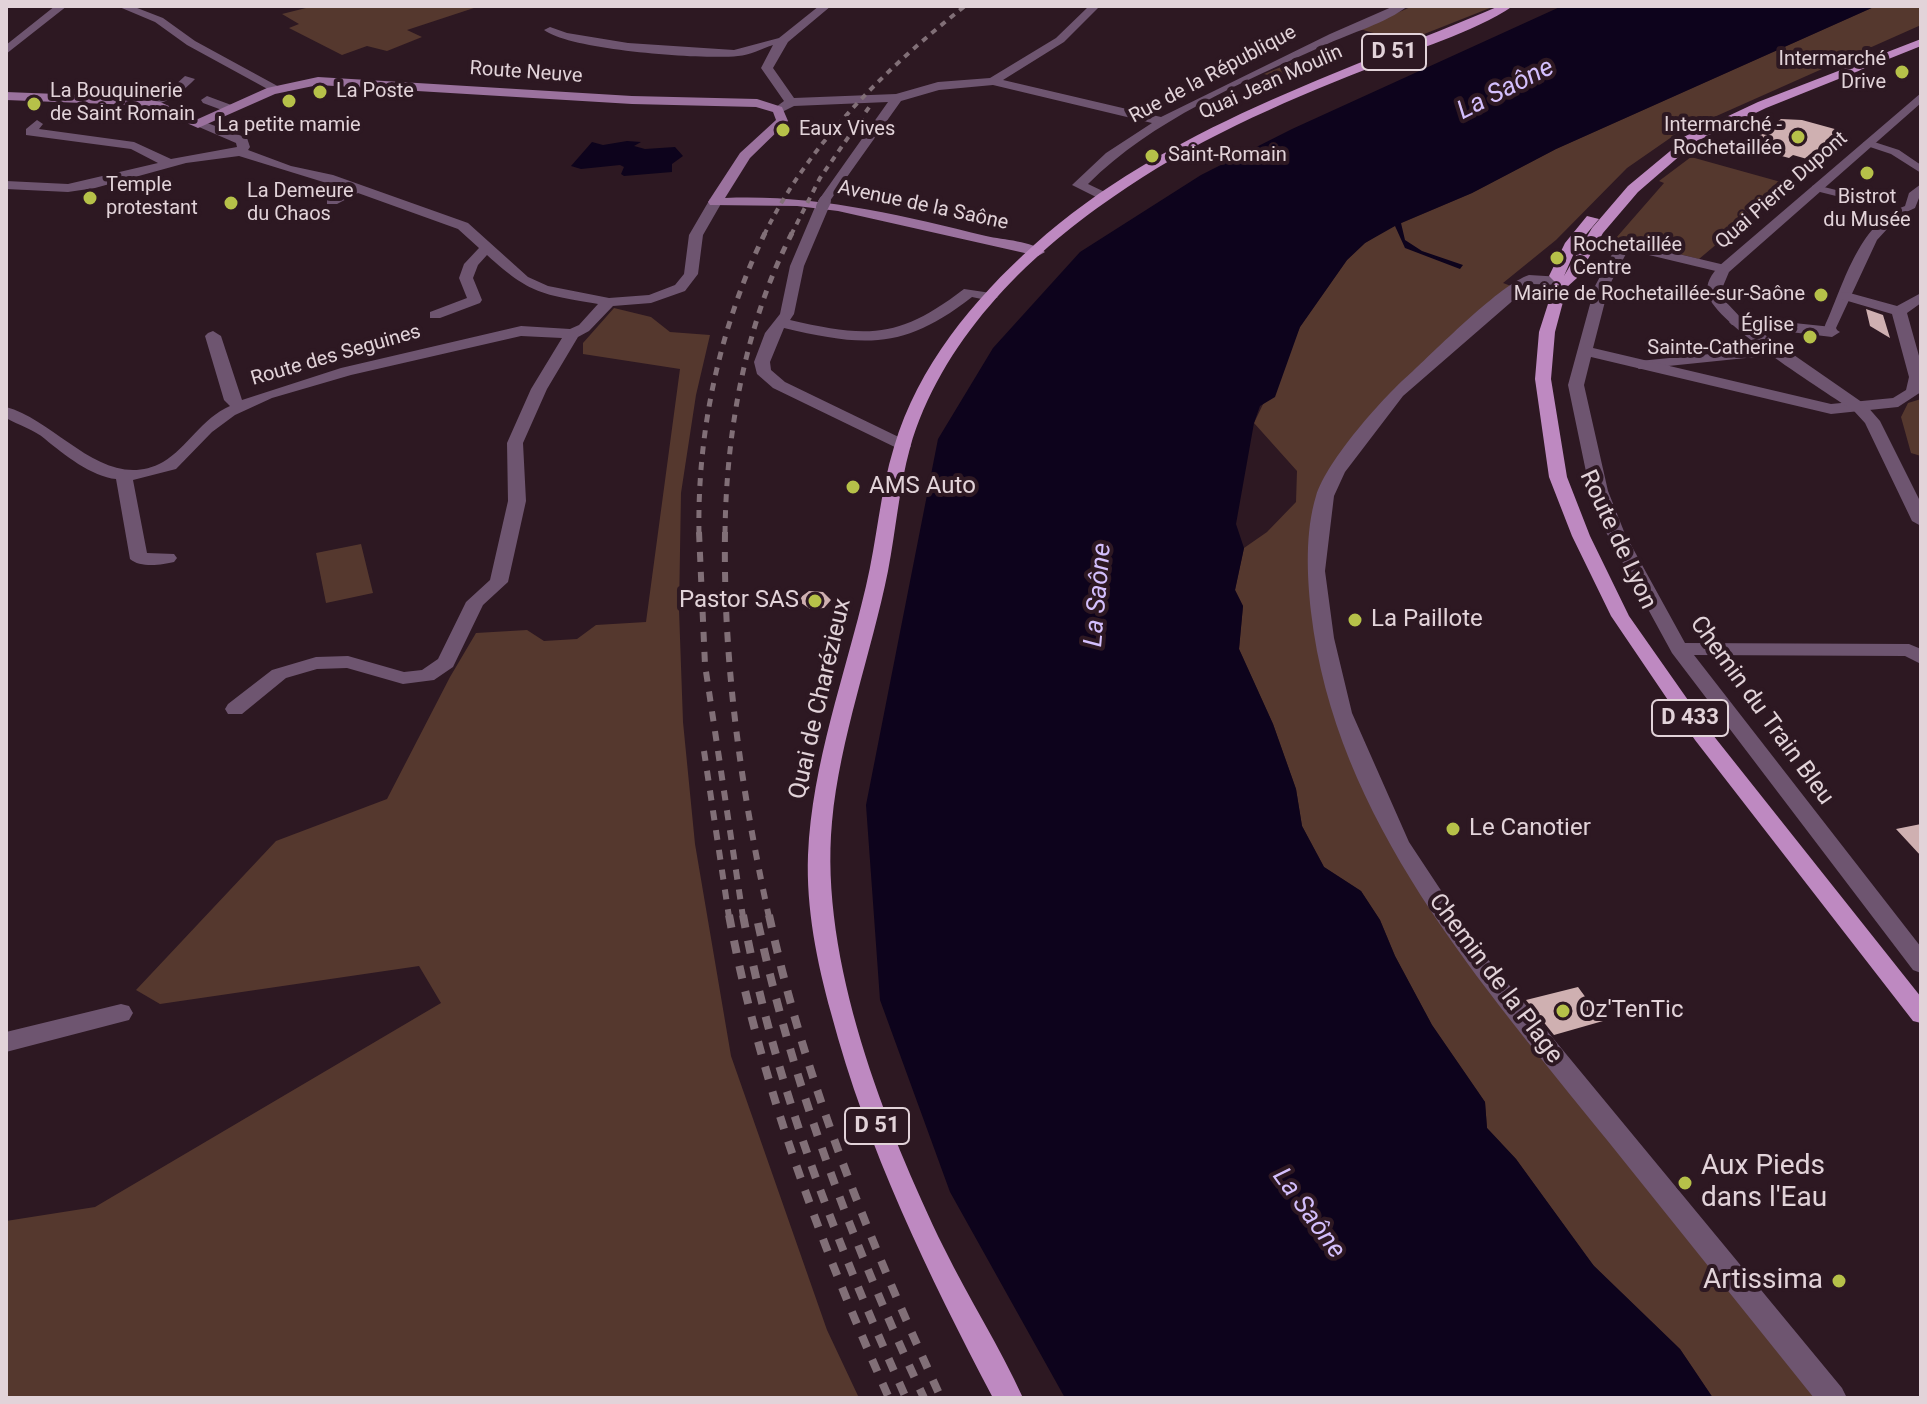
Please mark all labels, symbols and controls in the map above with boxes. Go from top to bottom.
street label: Rue de la République [1125,21,1301,129]
road number: D 51 [1362,34,1426,70]
street label: Quai Jean Moulin [1195,41,1347,125]
place label: Intermarché Drive [1778,48,1886,95]
water label: La Saône [1453,52,1559,128]
street label: Route Neuve [469,57,583,89]
marker: Intermarché Drive [1893,63,1911,81]
place label: La Bouquinerie de Saint Romain [50,80,195,127]
place label: La Poste [336,80,414,104]
marker: La Poste [311,83,329,101]
marker: La petite mamie [280,92,298,110]
marker: La Bouquinerie de Saint Romain [25,95,43,113]
place label: La petite mamie [217,114,361,138]
place label: Intermarché - Rochetaillée [1664,114,1782,161]
place label: Eaux Vives [799,118,895,142]
marker: Eaux Vives [774,121,792,139]
street label: Quai Pierre Dupont [1711,127,1853,255]
marker: Intermarché - Rochetaillée [1789,128,1807,146]
place label: Saint-Romain [1168,144,1287,168]
marker: Saint-Romain [1143,147,1161,165]
marker: Bistrot du Musée [1858,164,1876,182]
place label: Temple protestant [106,174,198,221]
street label: Avenue de la Saône [836,176,1010,236]
place label: La Demeure du Chaos [247,180,354,227]
place label: Bistrot du Musée [1823,186,1911,233]
marker: Temple protestant [81,189,99,207]
marker: La Demeure du Chaos [222,194,240,212]
place label: Rochetaillée Centre [1573,234,1682,281]
marker: Rochetaillée Centre [1548,249,1566,267]
place label: Mairie de Rochetaillée-sur-Saône [1514,283,1805,307]
marker: Mairie de Rochetaillée-sur-Saône [1812,286,1830,304]
place label: Église Sainte-Catherine [1647,314,1794,361]
street label: Route des Seguines [248,320,424,392]
marker: Église Sainte-Catherine [1801,328,1819,346]
street label: Route de Lyon [1572,466,1662,614]
place label: AMS Auto [869,473,976,501]
marker: AMS Auto [844,478,862,496]
water label: La Saône [1079,542,1119,648]
place label: Pastor SAS [679,587,799,615]
marker: Pastor SAS [806,592,824,610]
street label: Quai de Charézieux [784,596,858,802]
place label: La Paillote [1371,606,1483,634]
marker: La Paillote [1346,611,1364,629]
street label: Chemin du Train Bleu [1683,611,1839,811]
road number: D 433 [1652,700,1728,736]
place label: Le Canotier [1469,815,1591,843]
marker: Le Canotier [1444,820,1462,838]
street label: Chemin de la Plage [1422,888,1568,1070]
place label: Oz'TenTic [1579,997,1683,1025]
marker: Oz'TenTic [1554,1002,1572,1020]
road number: D 51 [845,1108,909,1144]
place label: Aux Pieds dans l'Eau [1701,1150,1827,1216]
water label: La Saône [1265,1163,1351,1265]
marker: Aux Pieds dans l'Eau [1676,1174,1694,1192]
place label: Artissima [1703,1264,1823,1298]
marker: Artissima [1830,1272,1848,1290]

